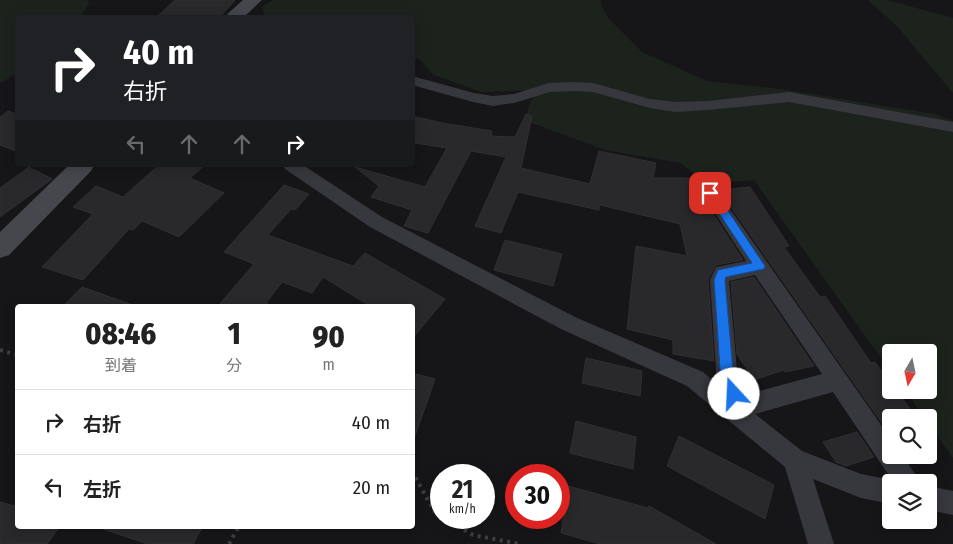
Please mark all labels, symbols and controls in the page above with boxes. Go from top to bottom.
text: 40 m [123,31,194,73]
icon: right [40,35,105,100]
text: 右折 [123,78,167,105]
icon: left [122,130,150,158]
icon: ahead [175,130,203,158]
icon: ahead [228,130,256,158]
icon: right [281,130,309,158]
pin [689,172,731,214]
icon: arrive [696,179,724,207]
text: 08:46 [85,316,156,352]
text: 1 [228,316,241,352]
text: 90 [312,319,345,355]
north arrow [882,344,938,399]
map controls [882,344,937,529]
text: m [323,355,335,374]
text: 到着 [105,356,137,375]
text: 分 [226,356,242,375]
position arrow [707,367,759,419]
icon: right [40,408,68,436]
button: search [882,409,937,464]
text: 40 m [352,411,390,434]
text: 右折 [83,413,121,436]
speed limit sign: 30 [505,464,570,529]
icon: left [40,473,68,501]
button: layers [882,474,937,529]
text: 21 [452,475,473,505]
text: 20 m [353,476,390,499]
text: 左折 [83,478,121,501]
text: km/h [449,502,476,516]

